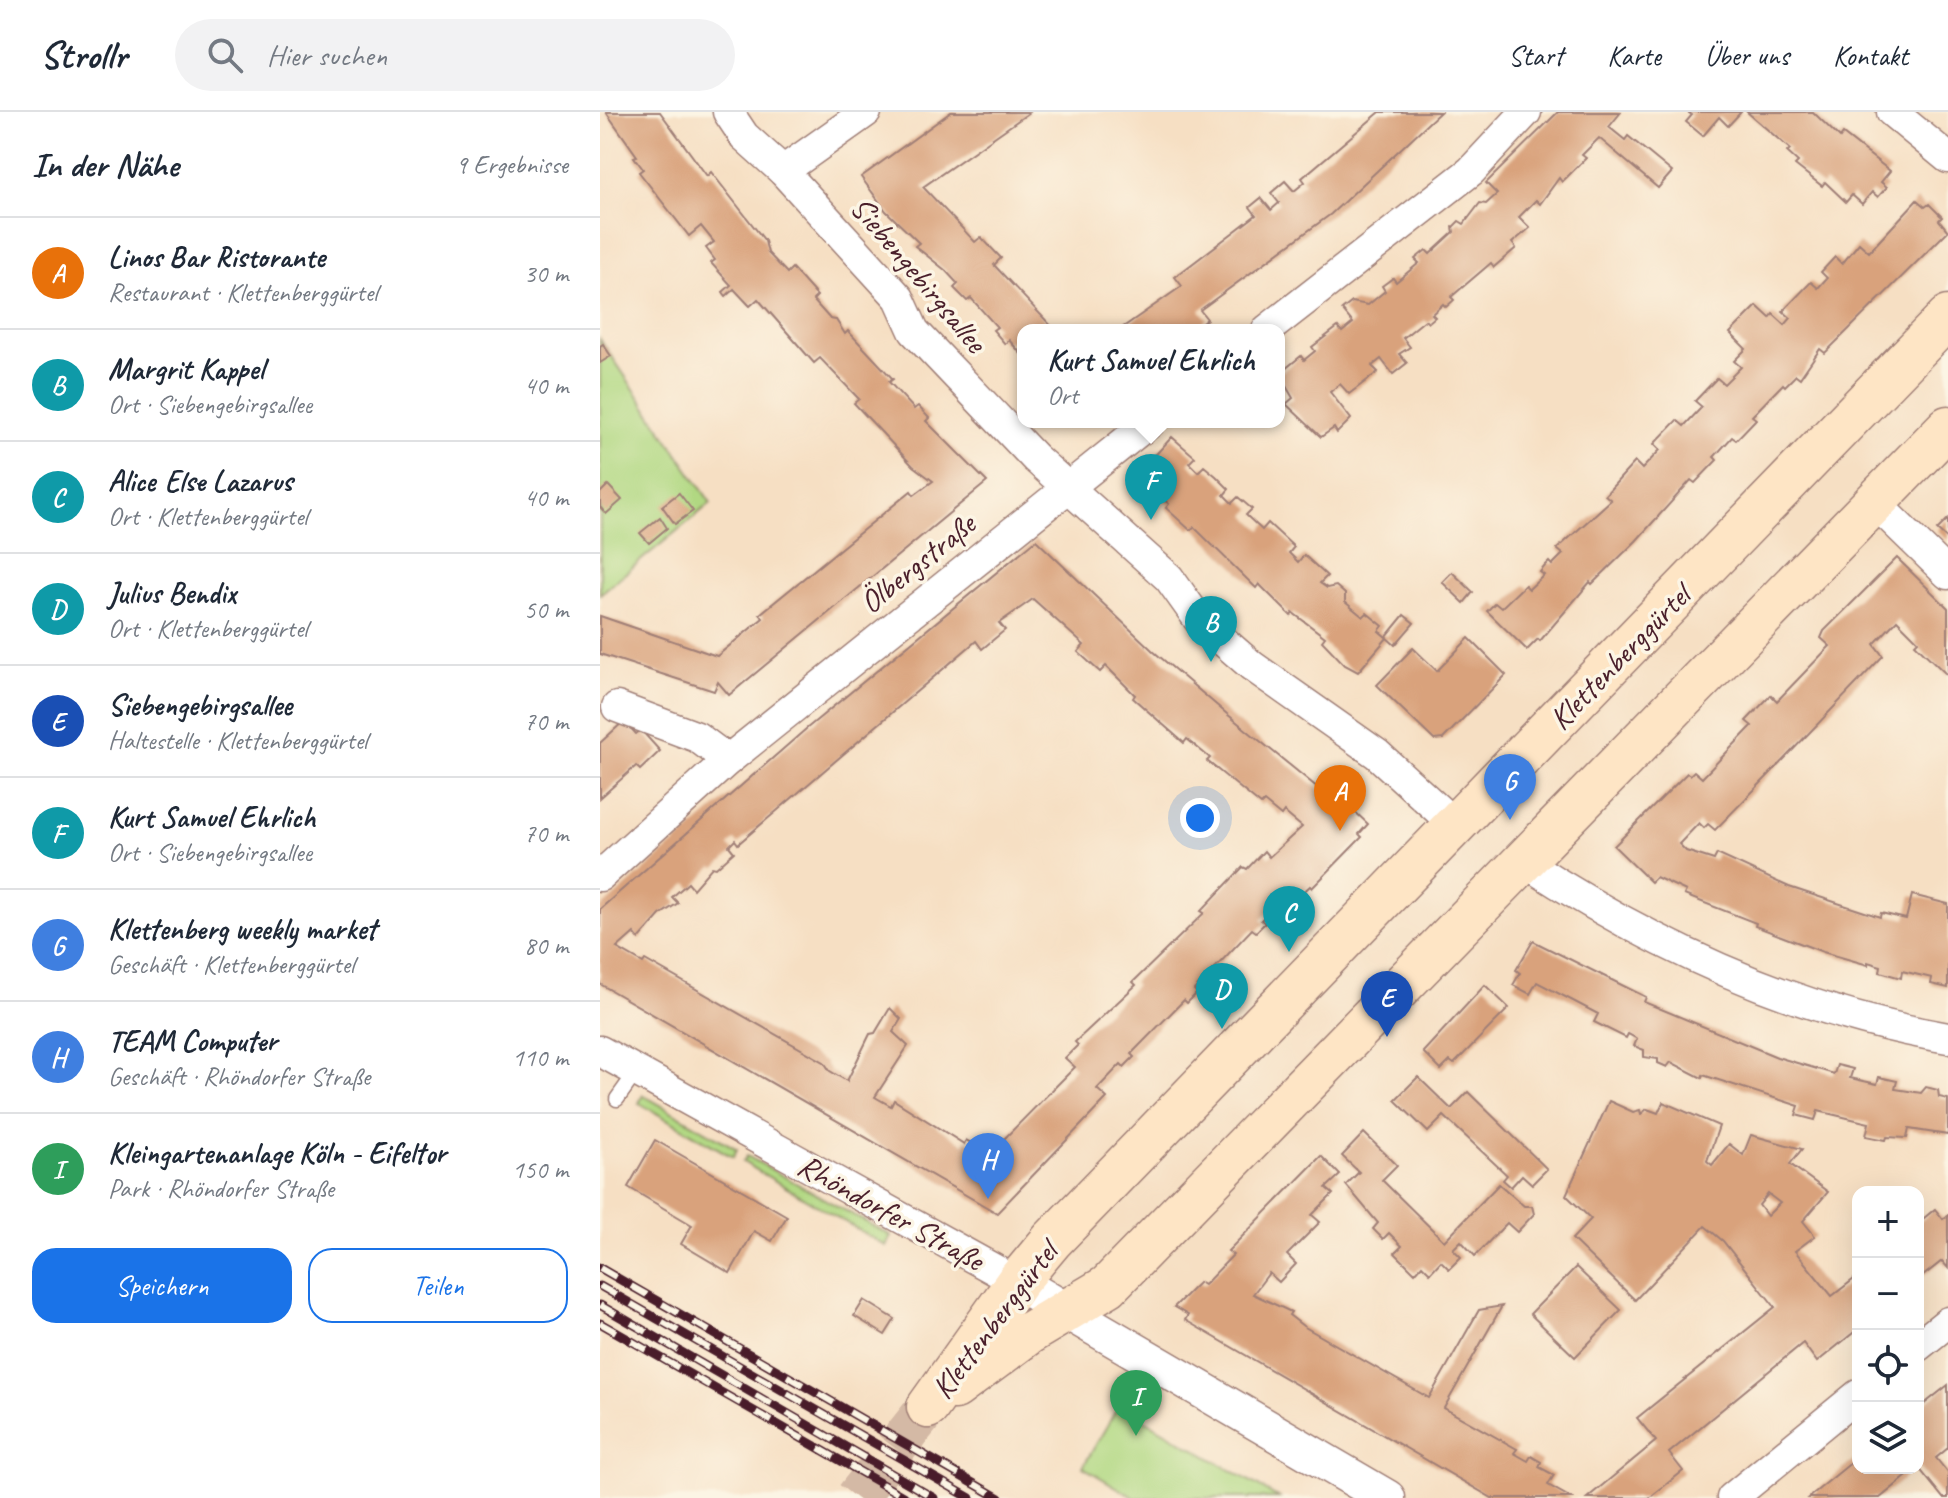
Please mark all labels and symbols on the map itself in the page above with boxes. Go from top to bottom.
street label: Siebengebirgsallee [841,188,998,363]
pin: F [1125,454,1177,520]
street label: Ölbergstraße [851,503,986,623]
street label: Klettenberggürtel [1540,572,1703,739]
pin: B [1185,596,1237,662]
pin: G [1484,754,1536,820]
pin: A [1314,765,1366,831]
your location [1180,798,1220,838]
pin: C [1263,886,1315,952]
pin: D [1196,963,1248,1029]
pin: E [1361,971,1413,1037]
pin: H [962,1133,1014,1199]
street label: Rhöndorfer Straße [791,1145,993,1282]
street label: Klettenberggürtel [922,1229,1070,1407]
pin: I [1110,1370,1162,1436]

